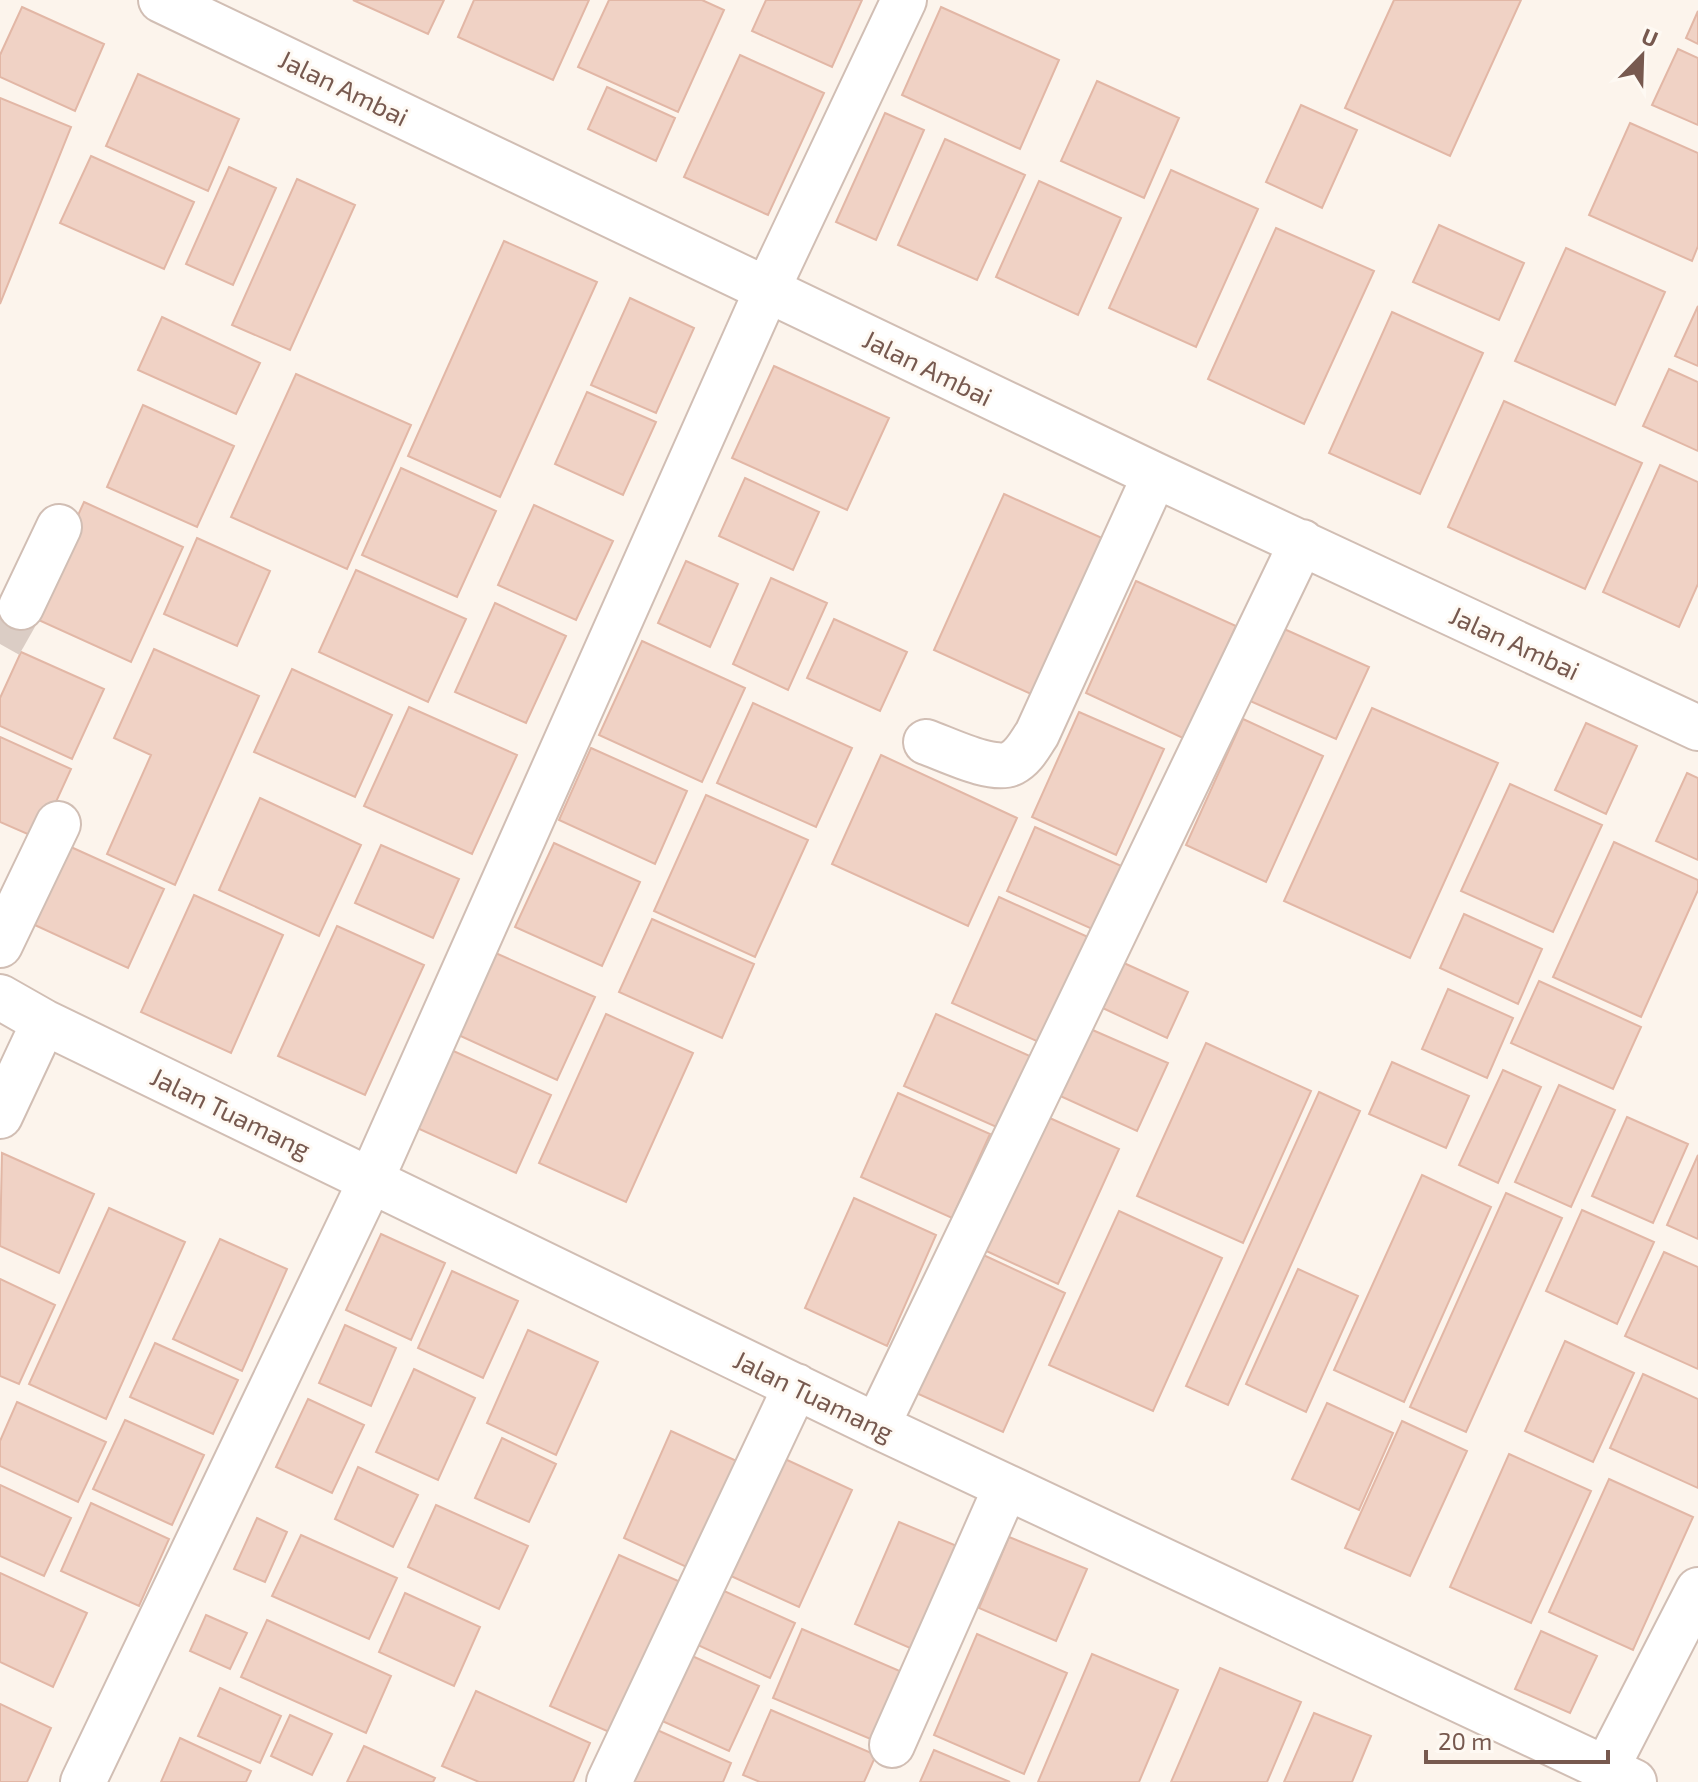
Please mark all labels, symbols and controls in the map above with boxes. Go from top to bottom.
north arrow [1602,16,1682,96]
text: U [1638,22,1662,52]
street label: Jalan Ambai [274,42,414,132]
street label: Jalan Ambai [858,322,998,412]
street label: Jalan Ambai [1445,598,1585,686]
street label: Jalan Tuamang [146,1060,316,1164]
street label: Jalan Tuamang [729,1343,899,1447]
scale bar [1426,1714,1608,1764]
text: 20 m [1438,1726,1492,1755]

